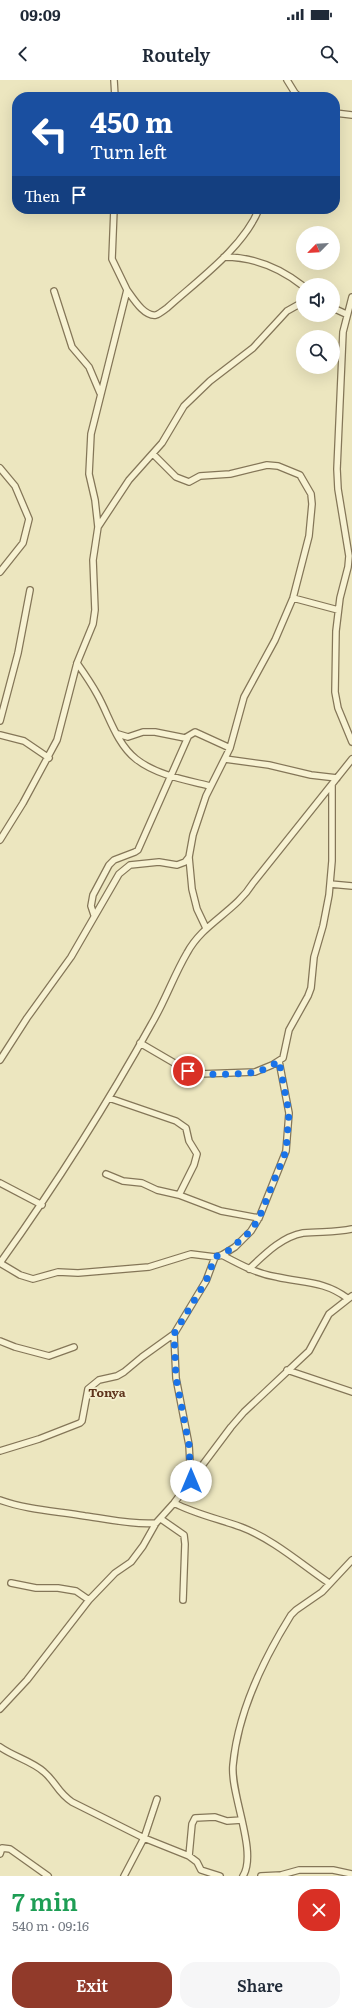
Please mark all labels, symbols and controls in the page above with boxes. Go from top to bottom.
text: 09:09 [20,3,61,26]
text: Routely [142,41,210,68]
icon: back [12,43,34,65]
icon: search [318,43,340,65]
text: 450 m [90,100,173,142]
icon: left [24,108,76,160]
text: Turn left [90,138,167,165]
text: Then [24,184,60,207]
icon: arrive [68,184,90,206]
north arrow [296,226,340,270]
map controls [296,226,340,374]
button: sound [296,278,340,322]
button: search [296,330,340,374]
pin [171,1054,205,1088]
icon: arrive [177,1060,199,1082]
district label: Tonya [88,1383,126,1401]
position arrow [170,1460,212,1502]
text: 7 min [12,1883,78,1918]
button: close [298,1889,340,1931]
text: 540 m · 09:16 [12,1916,89,1935]
button: Exit [12,1962,172,2008]
button: Share [180,1962,340,2008]

